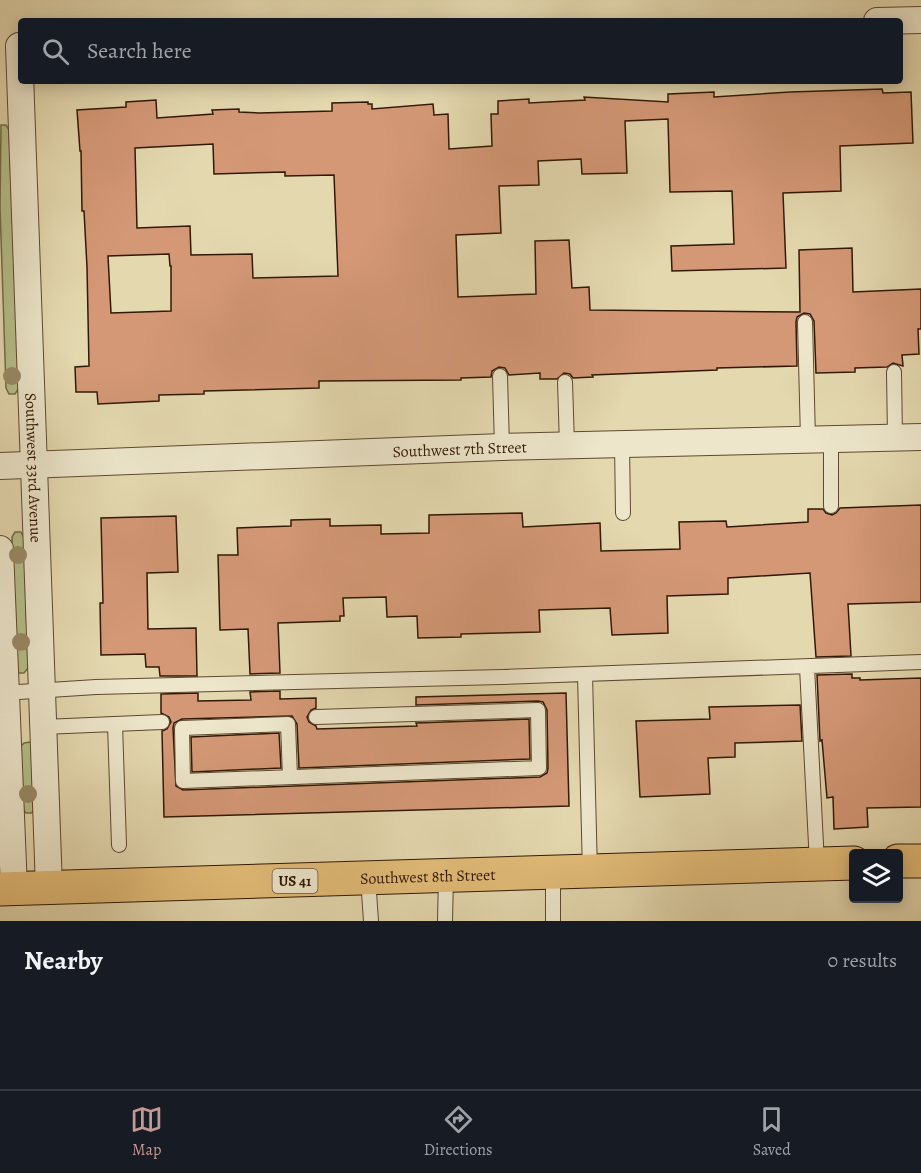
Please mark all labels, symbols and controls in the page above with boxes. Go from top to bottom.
search box [18,18,903,84]
icon: search [39,35,72,68]
text: Search here [87,36,192,66]
street label: Southwest 33rd Avenue [19,392,47,543]
street label: Southwest 7th Street [392,436,527,463]
map controls [849,849,903,903]
button: layers [849,849,903,903]
street label: Southwest 8th Street [360,864,496,890]
road number: US 41 [272,869,318,893]
text: Nearby [24,943,103,978]
text: 0 results [828,947,897,974]
tab: Map [130,1103,163,1161]
tab: Directions [424,1103,492,1161]
tab: Saved [753,1103,791,1161]

